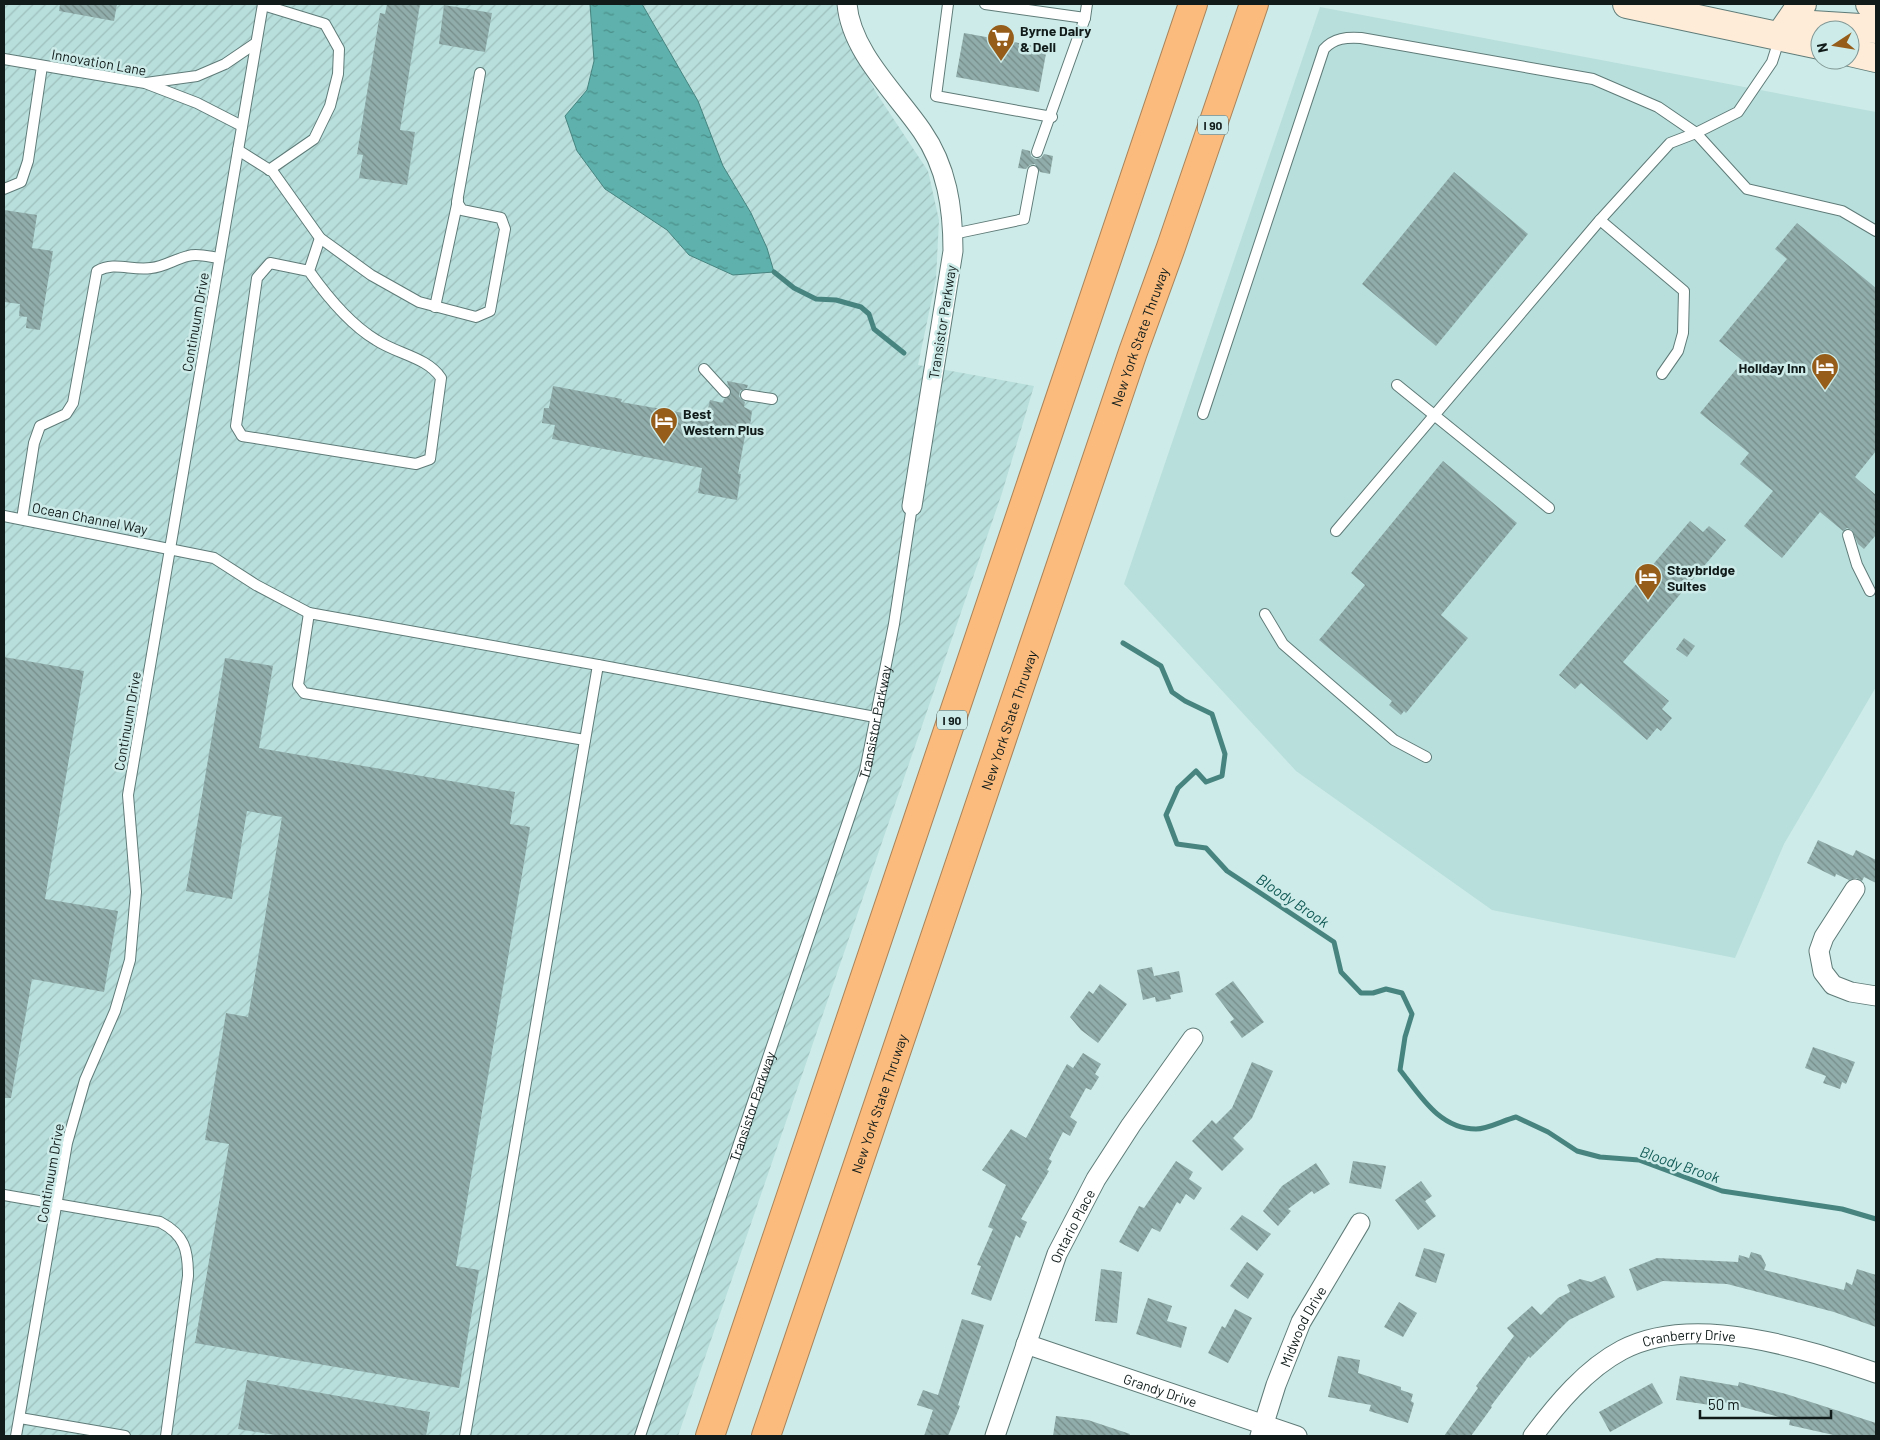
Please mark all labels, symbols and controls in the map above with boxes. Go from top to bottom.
north arrow [1810,20,1860,70]
place label: Byrne Dairy & Deli [1020,22,1091,55]
supermarket icon: Byrne Dairy & Deli [986,23,1016,62]
text: N [1813,41,1831,54]
street label: Innovation Lane [50,45,148,79]
road number: I 90 [1198,116,1228,134]
street label: Transistor Parkway [925,263,960,380]
street label: New York State Thruway [1107,264,1172,408]
street label: Continuum Drive [178,271,212,373]
hotel icon: Holiday Inn [1810,352,1840,391]
place label: Holiday Inn [1738,359,1806,376]
place label: Best Western Plus [683,405,764,438]
hotel icon: Best Western Plus [649,406,679,445]
street label: Ocean Channel Way [31,498,150,538]
place label: Staybridge Suites [1667,561,1735,594]
hotel icon: Staybridge Suites [1633,562,1663,601]
street label: New York State Thruway [977,647,1040,792]
street label: Transistor Parkway [854,663,894,781]
street label: Continuum Drive [110,670,144,772]
road number: I 90 [937,710,967,730]
water label: Bloody Brook [1253,869,1333,931]
street label: New York State Thruway [847,1031,910,1176]
street label: Transistor Parkway [725,1048,778,1164]
street label: Continuum Drive [33,1122,67,1224]
water label: Bloody Brook [1638,1142,1723,1186]
street label: Ontario Place [1046,1186,1098,1265]
street label: Midwood Drive [1276,1283,1329,1369]
street label: Cranberry Drive [1640,1325,1737,1350]
street label: Grandy Drive [1122,1369,1199,1410]
scale bar [1700,1388,1831,1420]
text: 50 m [1708,1395,1740,1413]

